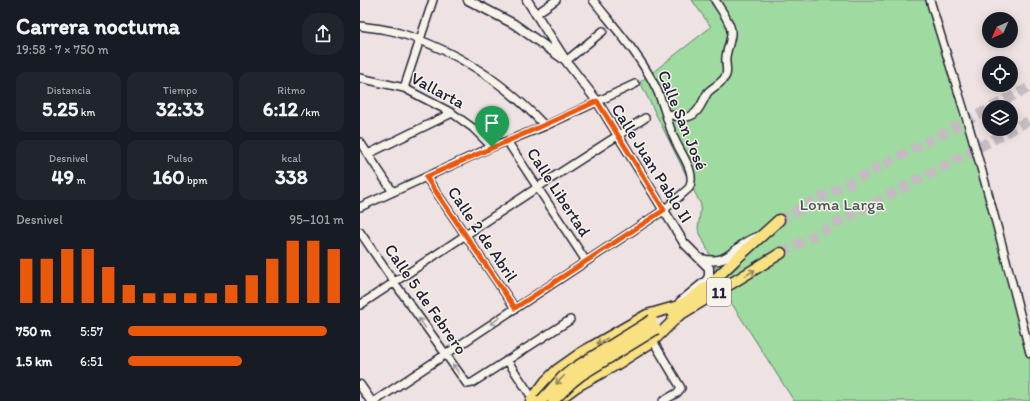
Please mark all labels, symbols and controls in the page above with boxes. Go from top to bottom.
north arrow [982,12,1018,48]
map controls [982,12,1018,136]
text: Carrera nocturna [16,13,180,40]
button: share [302,13,344,55]
text: 19:58 · 7 × 750 m [16,42,109,57]
button: locate [982,56,1018,92]
street label: Calle San José [654,67,712,173]
street label: Vallarta [408,68,469,113]
text: Distancia [46,84,91,97]
text: Tiempo [163,84,197,97]
text: Ritmo [277,84,305,97]
text: 5.25 [42,97,78,121]
text: 32:33 [156,97,204,121]
text: 6:12 [263,97,298,121]
street label: Calle Juan Pablo II [607,100,697,226]
button: layers [982,100,1018,136]
text: km [78,106,95,119]
text: /km [298,106,320,119]
pin [475,106,509,147]
icon: arrive [481,112,503,134]
street label: Calle Libertad [523,144,596,241]
text: Desnivel [49,152,88,165]
text: Pulso [167,152,193,165]
text: kcal [282,152,301,165]
text: 49 [52,165,74,189]
text: 160 [152,165,185,189]
text: 338 [275,165,308,189]
text: m [74,174,86,187]
text: bpm [185,174,208,187]
street label: Calle 2 de Abril [444,183,522,286]
park label: Loma Larga [799,194,885,214]
text: Desnivel [16,212,63,227]
text: 95–101 m [289,212,344,227]
street label: Calle 5 de Febrero [380,240,472,358]
one-way arrow [744,269,755,277]
road number: 11 [707,278,731,306]
one-way arrow [418,317,427,328]
one-way arrow [490,317,501,325]
text: 750 m [16,324,51,339]
text: 5:57 [80,324,103,339]
one-way arrow [596,337,608,345]
text: 1.5 km [16,354,52,369]
text: 6:51 [80,354,103,369]
one-way arrow [452,363,460,375]
one-way arrow [556,375,565,385]

